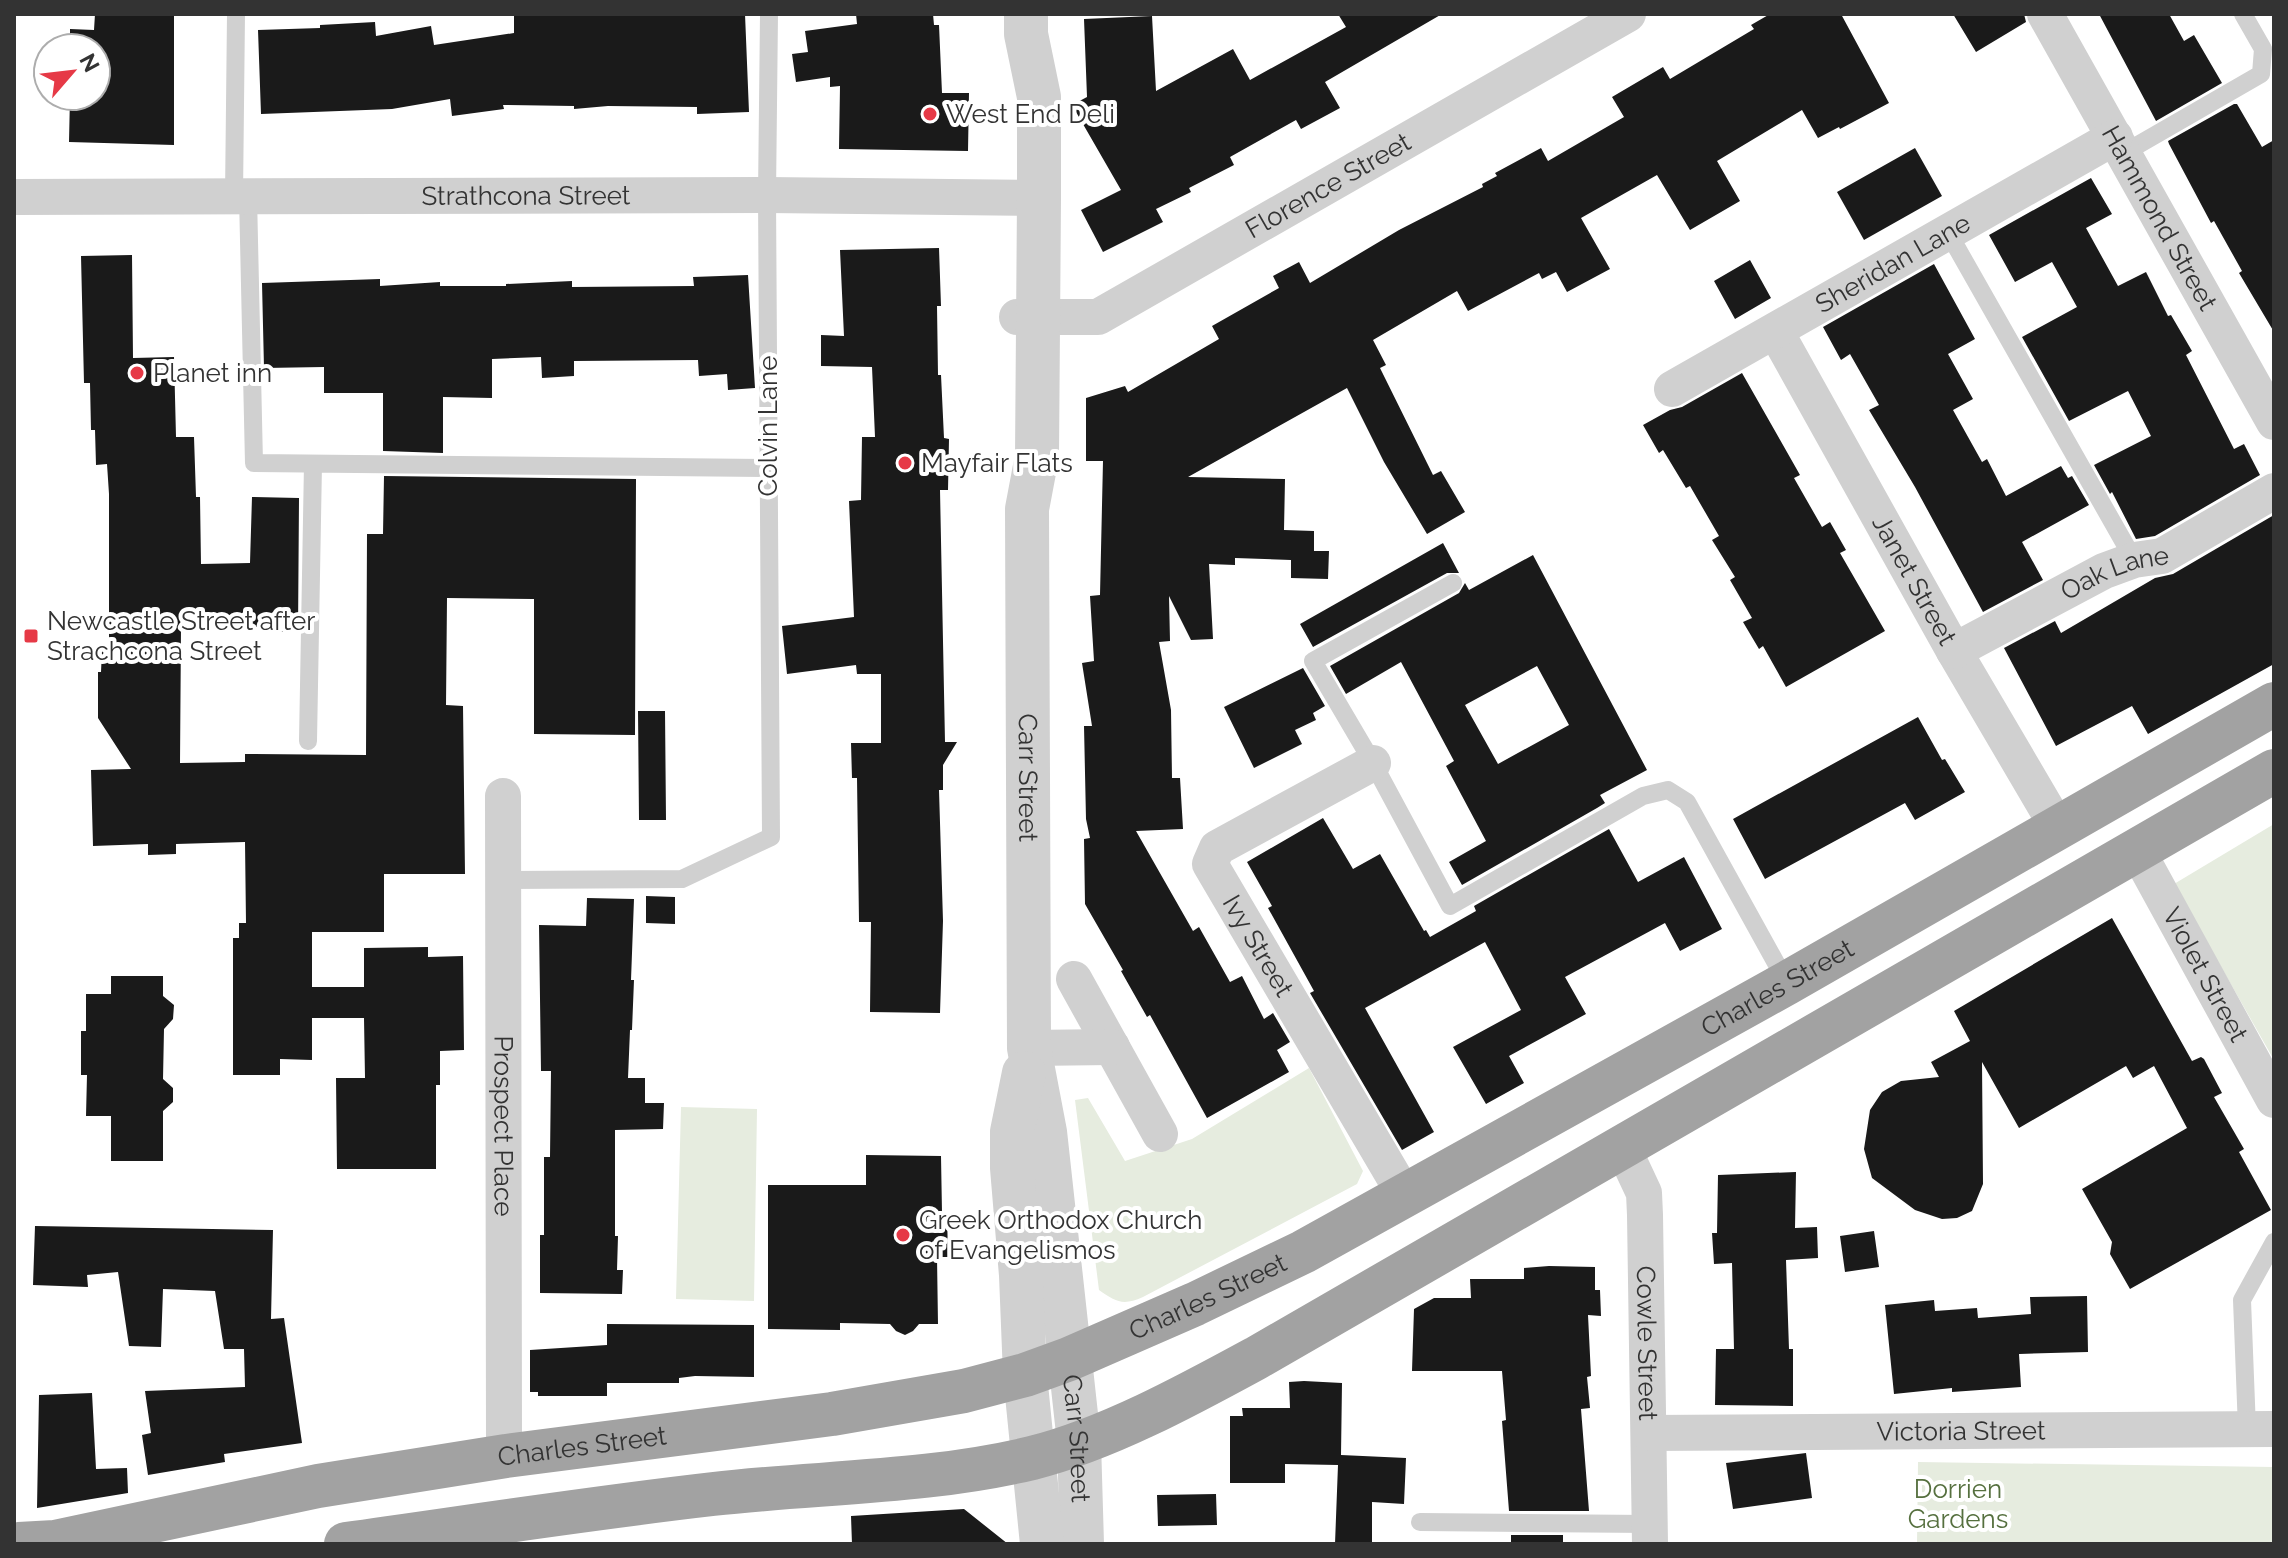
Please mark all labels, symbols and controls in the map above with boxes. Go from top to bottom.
north arrow [32,32,112,112]
text: N [74,49,105,76]
place label: West End Deli [946,99,1115,129]
marker: West End Deli [921,105,939,123]
street label: Hammond Street [2096,121,2223,316]
street label: Florence Street [1240,126,1416,244]
street label: Strathcona Street [421,180,631,211]
street label: Sheridan Lane [1810,208,1975,319]
street label: Colvin Lane [753,356,783,497]
place label: Planet inn [153,358,272,388]
marker: Planet inn [128,364,146,382]
place label: Mayfair Flats [921,448,1073,478]
marker: Mayfair Flats [896,454,914,472]
street label: Janet Street [1866,510,1963,651]
street label: Oak Lane [2056,540,2171,606]
place label: Newcastle Street after Strachcona Street [47,606,315,666]
marker: Newcastle Street after Strachcona Street [22,627,40,645]
street label: Carr Street [1013,713,1043,842]
street label: Ivy Street [1217,890,1300,1002]
street label: Violet Street [2156,902,2254,1047]
street label: Charles Street [1696,933,1859,1043]
street label: Prospect Place [488,1036,519,1216]
place label: Greek Orthodox Church of Evangelismos [919,1205,1203,1265]
marker: Greek Orthodox Church of Evangelismos [894,1226,912,1244]
street label: Charles Street [1124,1247,1292,1346]
street label: Cowle Street [1631,1265,1663,1421]
street label: Carr Street [1057,1373,1096,1503]
street label: Victoria Street [1876,1415,2046,1447]
street label: Charles Street [496,1420,669,1472]
park label: Dorrien Gardens [1908,1474,2008,1534]

